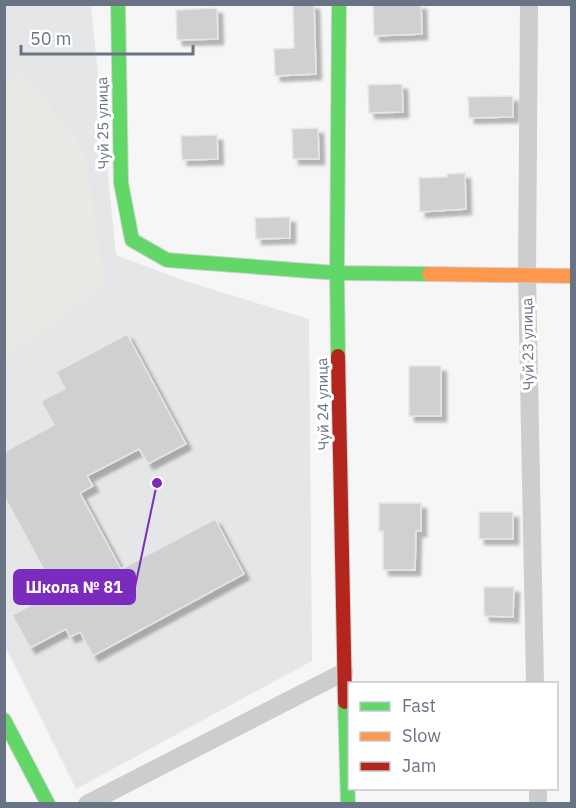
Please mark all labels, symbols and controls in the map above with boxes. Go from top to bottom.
scale bar [21,18,194,56]
text: 50 m [30,27,72,50]
street label: Чуй 25 улица [92,77,113,169]
street label: Чуй 23 улица [517,298,538,390]
street label: Чуй 24 улица [312,358,333,450]
callout: Школа № 81 [14,570,135,604]
text: Школа № 81 [25,577,123,597]
legend [348,682,558,790]
text: Fast [402,694,436,717]
text: Slow [402,724,441,747]
text: Jam [402,754,437,777]

